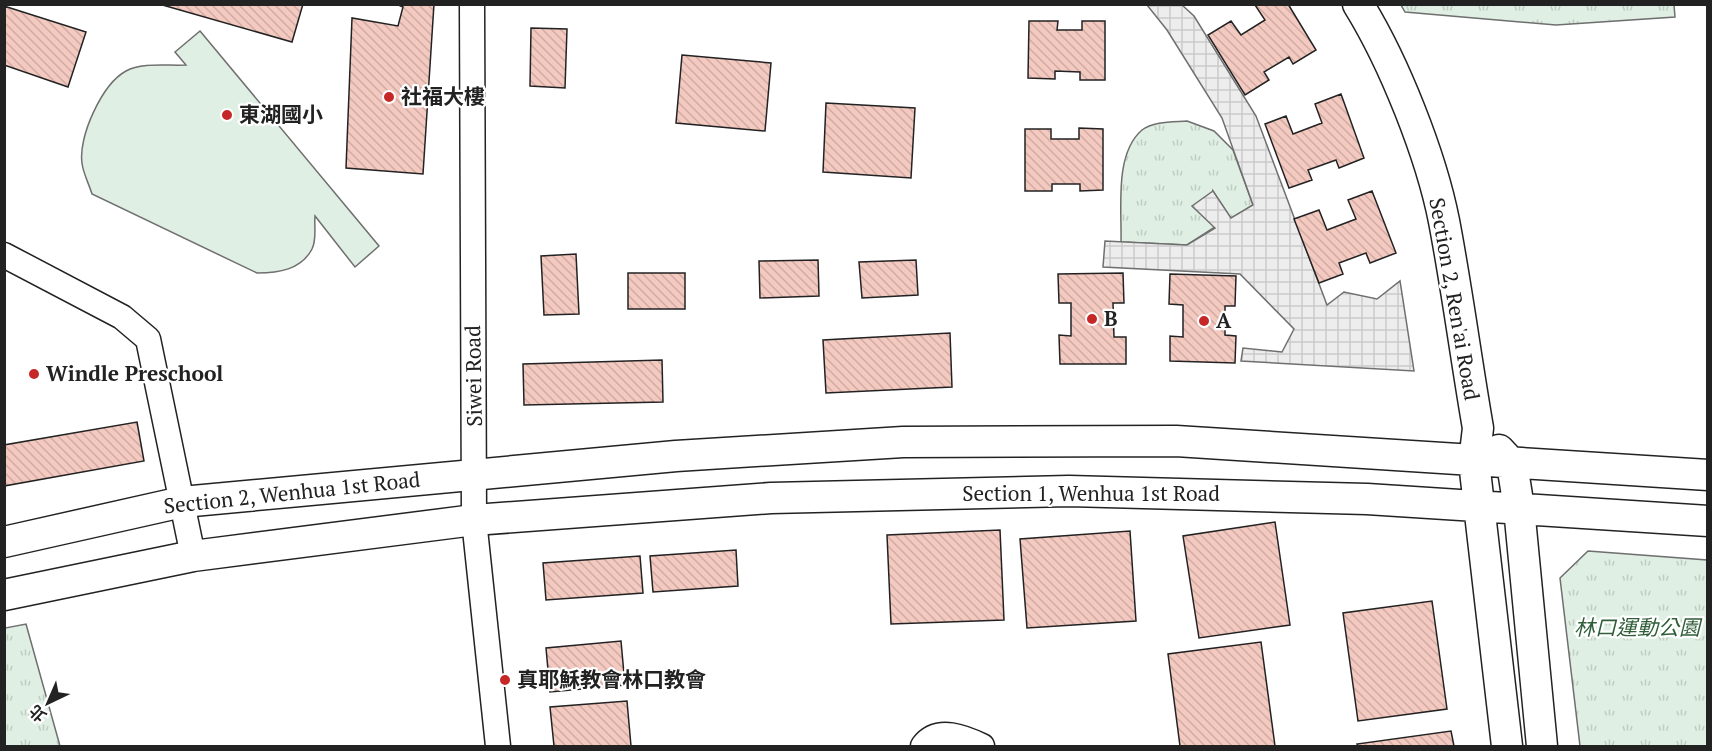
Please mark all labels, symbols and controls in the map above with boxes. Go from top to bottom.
place label: 社福大樓 [401,82,485,110]
marker: 社福大樓 [382,90,396,104]
place label: 東湖國小 [239,100,323,128]
marker: 東湖國小 [220,108,234,122]
street label: Section 2, Ren'ai Road [1423,195,1487,403]
place label: B [1104,304,1118,332]
place label: A [1216,306,1232,334]
marker: B [1085,312,1099,326]
marker: A [1197,314,1211,328]
street label: Siwei Road [458,325,488,427]
place label: Windle Preschool [46,359,223,387]
marker: Windle Preschool [27,367,41,381]
street label: Section 2, Wenhua 1st Road [162,465,422,519]
street label: Section 1, Wenhua 1st Road [962,479,1220,507]
park label: 林口運動公園 [1574,613,1703,641]
place label: 真耶穌教會林口教會 [517,665,706,693]
north arrow [18,673,78,733]
marker: 真耶穌教會林口教會 [498,673,512,687]
text: 北 [24,700,51,727]

